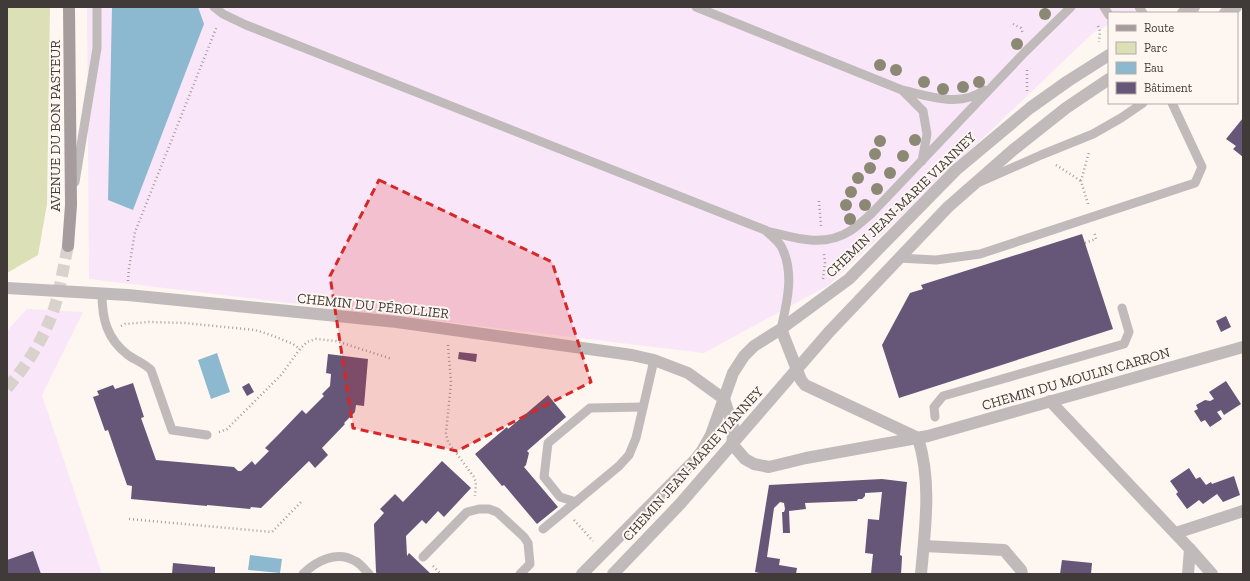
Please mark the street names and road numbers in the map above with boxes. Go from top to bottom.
street label: AVENUE DU BON PASTEUR [47,40,64,212]
street label: CHEMIN JEAN-MARIE VIANNEY [823,128,980,281]
street label: CHEMIN DU PÉROLLIER [296,290,450,322]
street label: CHEMIN DU MOULIN CARRON [980,344,1172,414]
street label: CHEMIN JEAN-MARIE VIANNEY [619,383,767,545]

